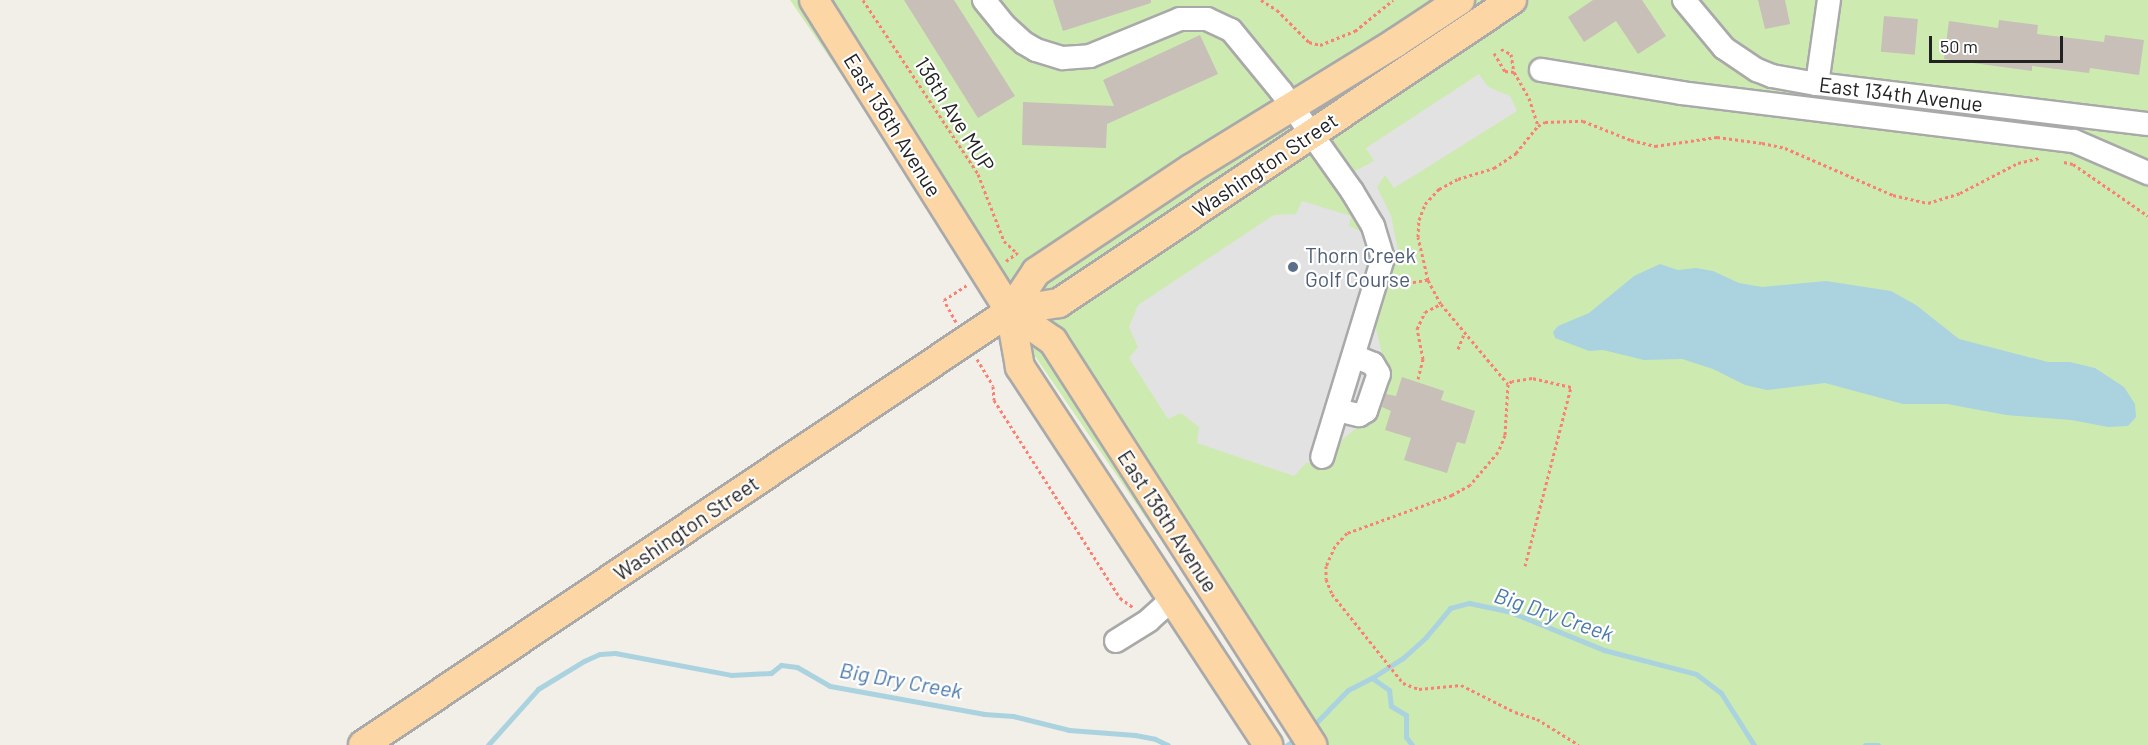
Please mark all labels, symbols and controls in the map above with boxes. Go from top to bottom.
scale bar [1932,24,2066,62]
text: 50 m [1940,35,1978,57]
street label: East 136th Avenue [839,49,947,201]
street label: 136th Ave MUP [910,52,1000,176]
street label: East 134th Avenue [1818,71,1984,117]
street label: Washington Street [1188,107,1342,223]
place label: Thorn Creek Golf Course [1305,242,1416,292]
marker: Thorn Creek Golf Course [1286,260,1300,274]
street label: East 136th Avenue [1113,445,1223,597]
street label: Washington Street [609,470,763,586]
water label: Big Dry Creek [1491,581,1617,647]
water label: Big Dry Creek [838,656,964,704]

